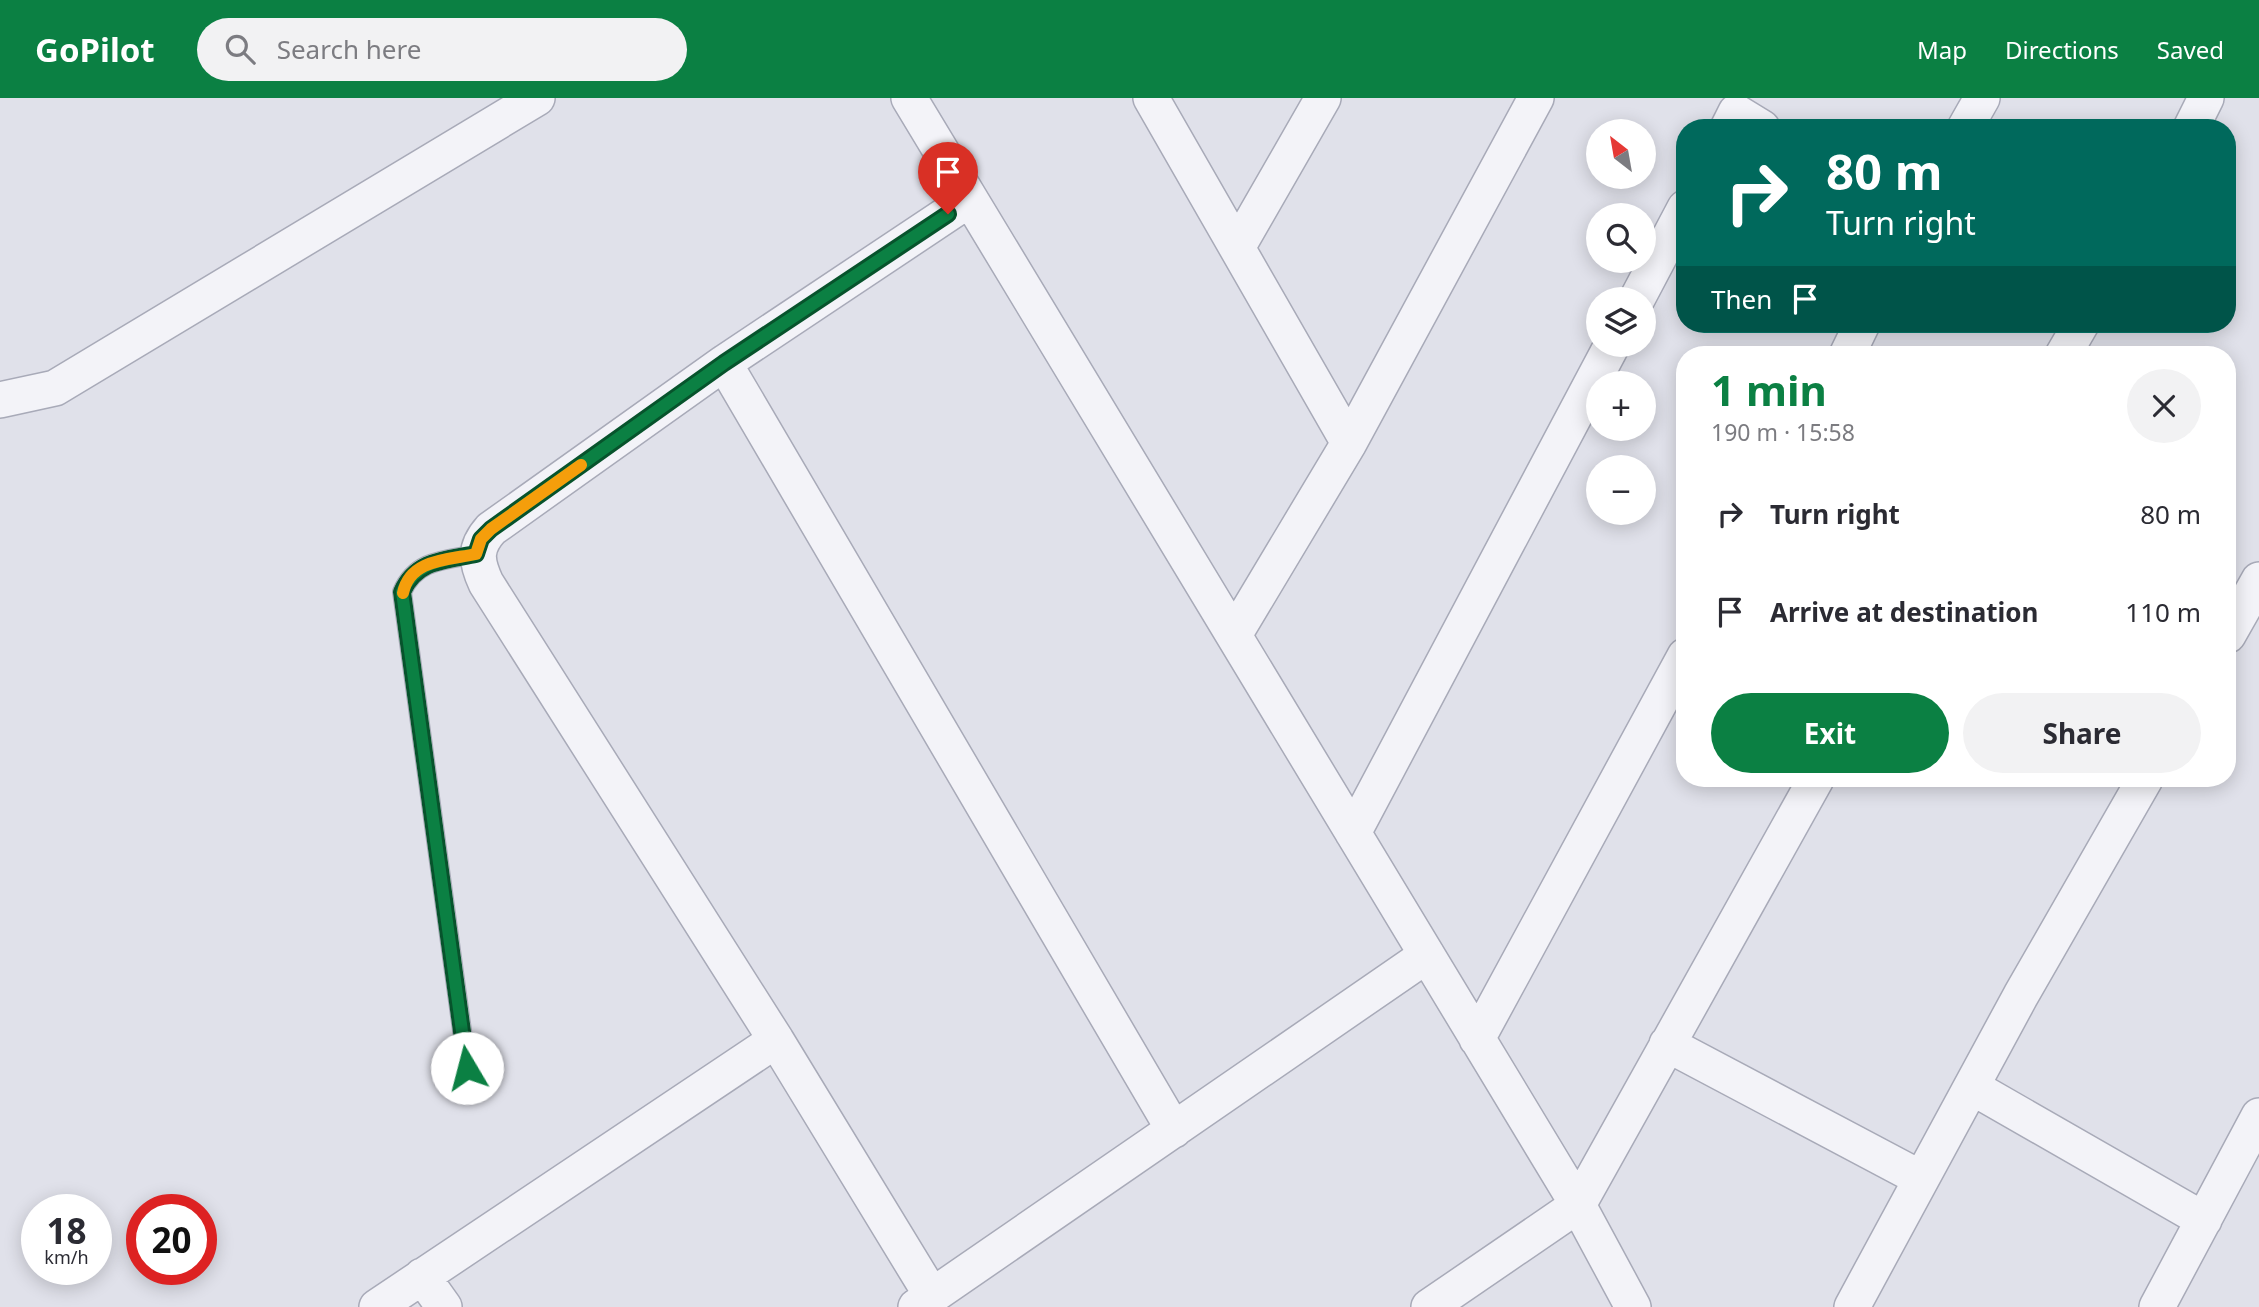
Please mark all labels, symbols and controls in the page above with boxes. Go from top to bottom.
search box [197,18,687,81]
text: GoPilot [35,27,155,72]
icon: search [221,30,259,68]
text: Search here [277,31,421,67]
text: Map [1917,33,1967,66]
text: Directions [2005,33,2119,66]
text: Saved [2157,33,2224,66]
north arrow [1586,119,1656,189]
map controls [1586,119,1656,525]
text: 80 m [1826,138,1943,204]
pin [918,142,978,214]
icon: right [1711,147,1802,238]
icon: arrive [929,153,967,191]
text: Turn right [1826,201,1976,244]
button: search [1586,203,1656,273]
icon: arrive [1786,280,1824,318]
text: Then [1711,281,1772,317]
button: layers [1586,287,1656,357]
text: 1 min [1711,361,1827,418]
button: close [2127,369,2201,443]
button: + [1586,371,1656,441]
text: 190 m · 15:58 [1711,416,1855,448]
button: − [1586,455,1656,525]
icon: right [1711,495,1749,533]
text: Turn right [1770,496,1900,532]
text: 80 m [2140,496,2201,532]
icon: arrive [1711,593,1749,631]
text: Arrive at destination [1770,594,2039,630]
text: 110 m [2125,594,2201,630]
button: Exit [1711,693,1949,773]
button: Share [1963,693,2201,773]
position arrow [430,1031,504,1105]
speed limit sign: 20 [126,1194,217,1285]
text: 18 [46,1207,87,1254]
text: km/h [44,1245,89,1269]

